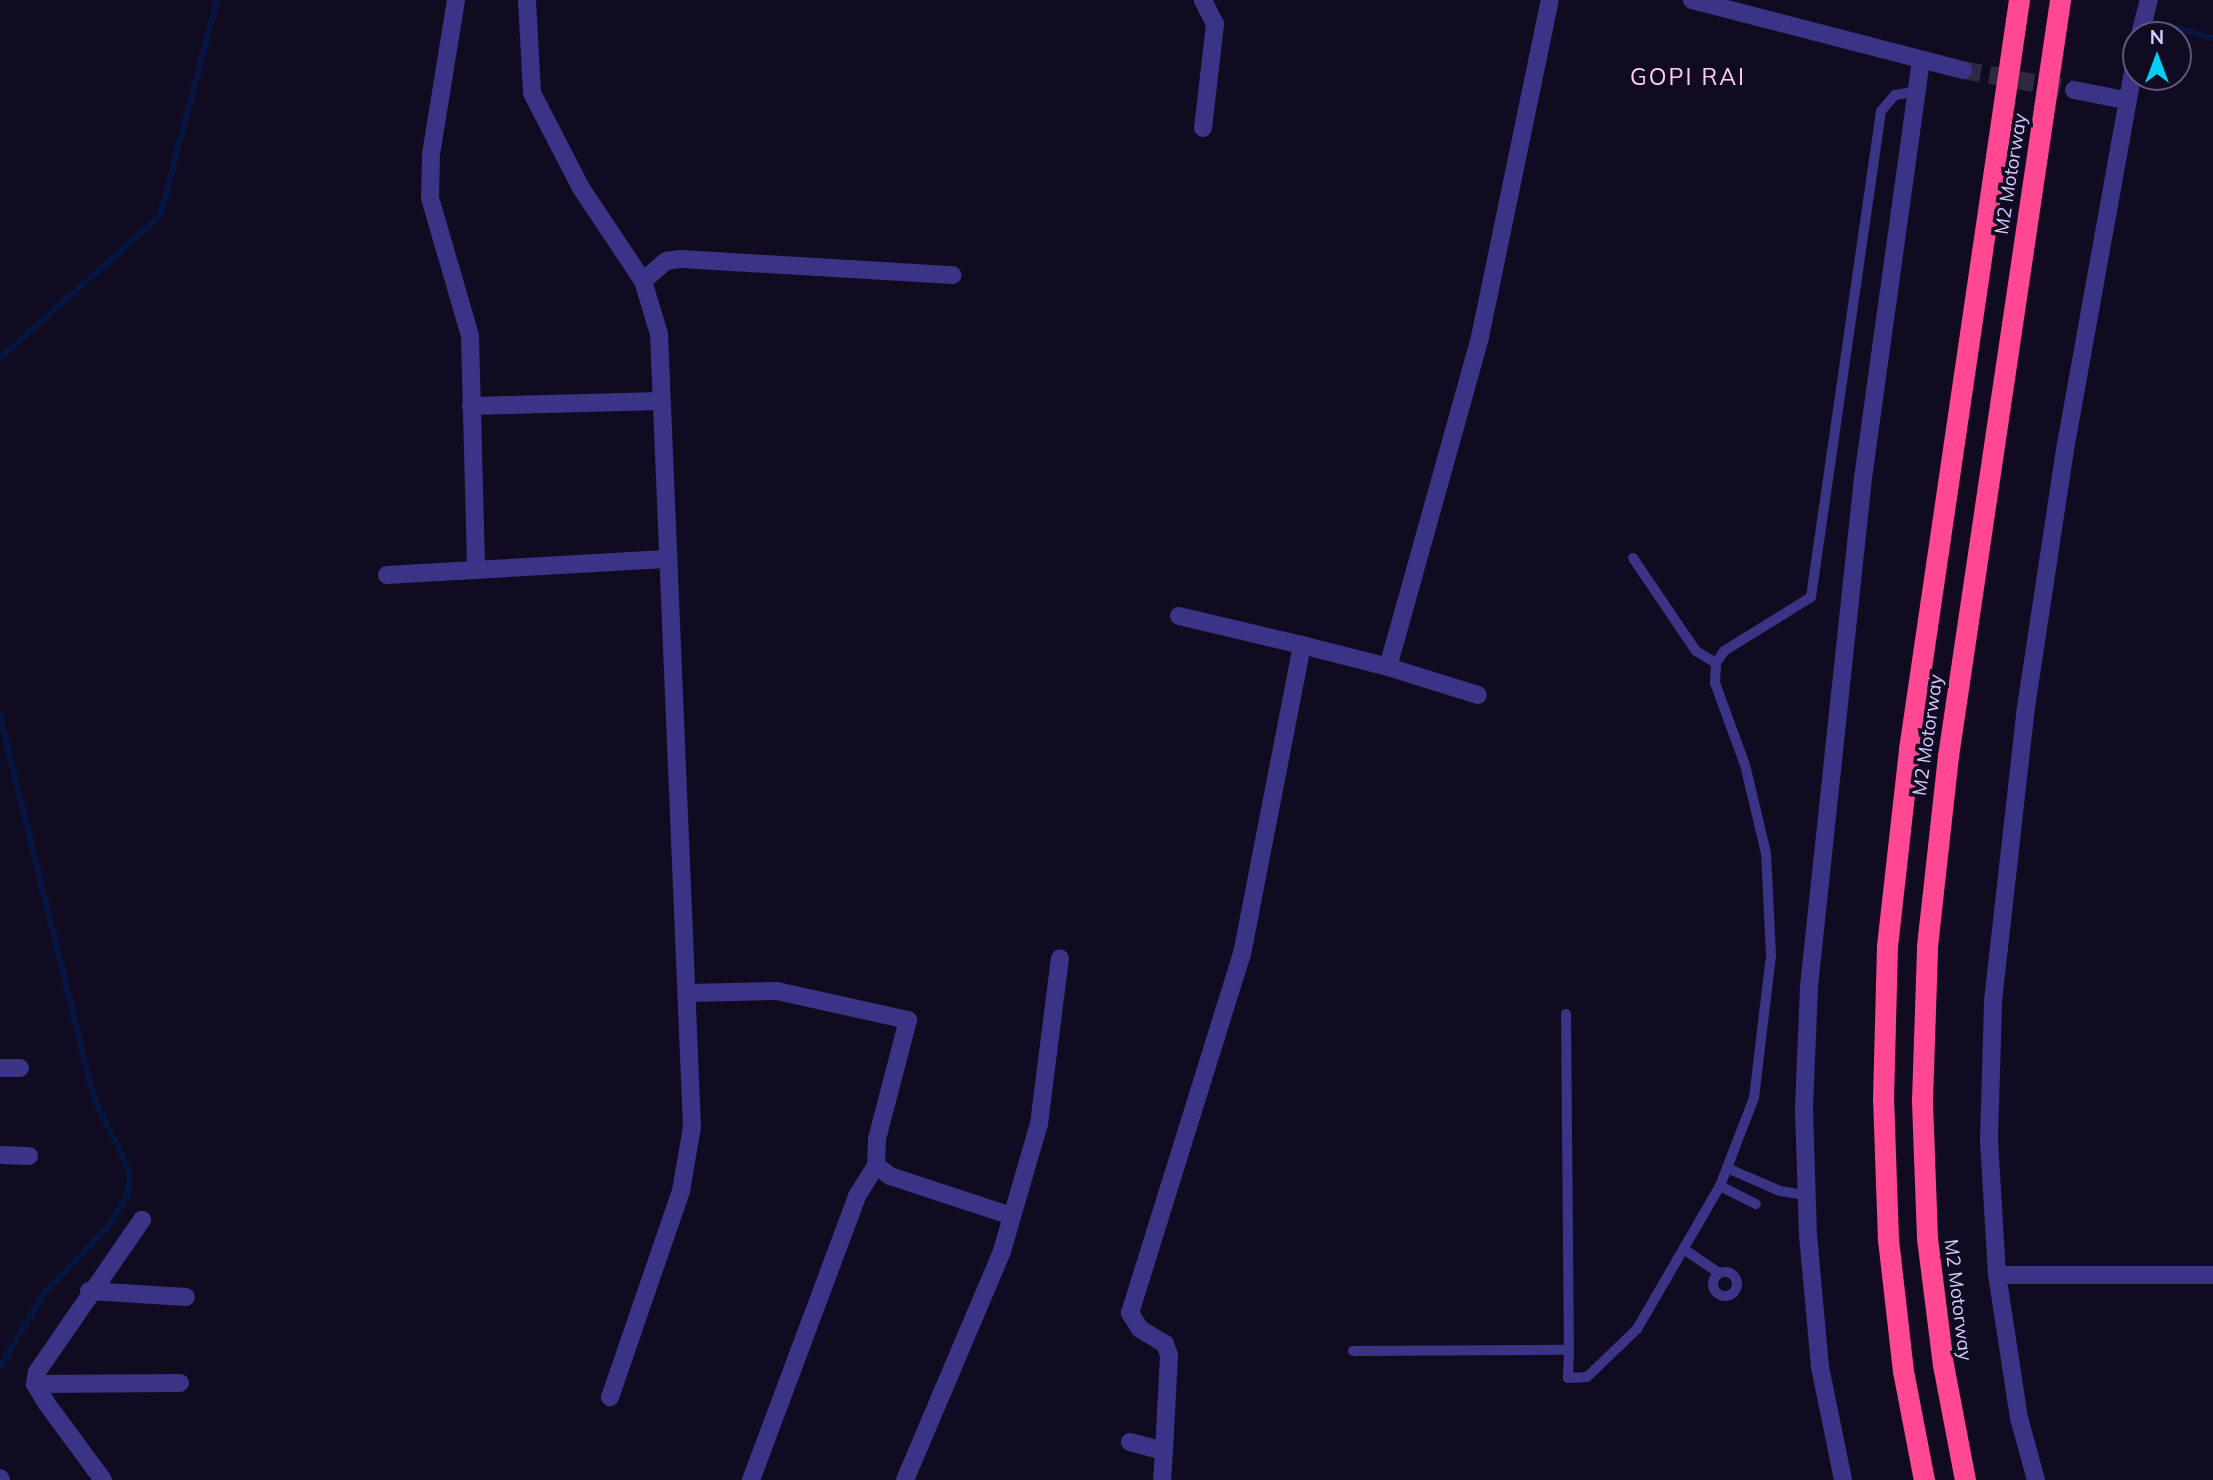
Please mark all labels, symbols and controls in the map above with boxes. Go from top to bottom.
north arrow [2122,21,2192,91]
text: N [2150,25,2164,49]
district label: GOPI RAI [1631,63,1745,91]
street label: M2 Motorway [1990,112,2032,236]
street label: M2 Motorway [1908,673,1948,797]
street label: M2 Motorway [1939,1238,1977,1362]

